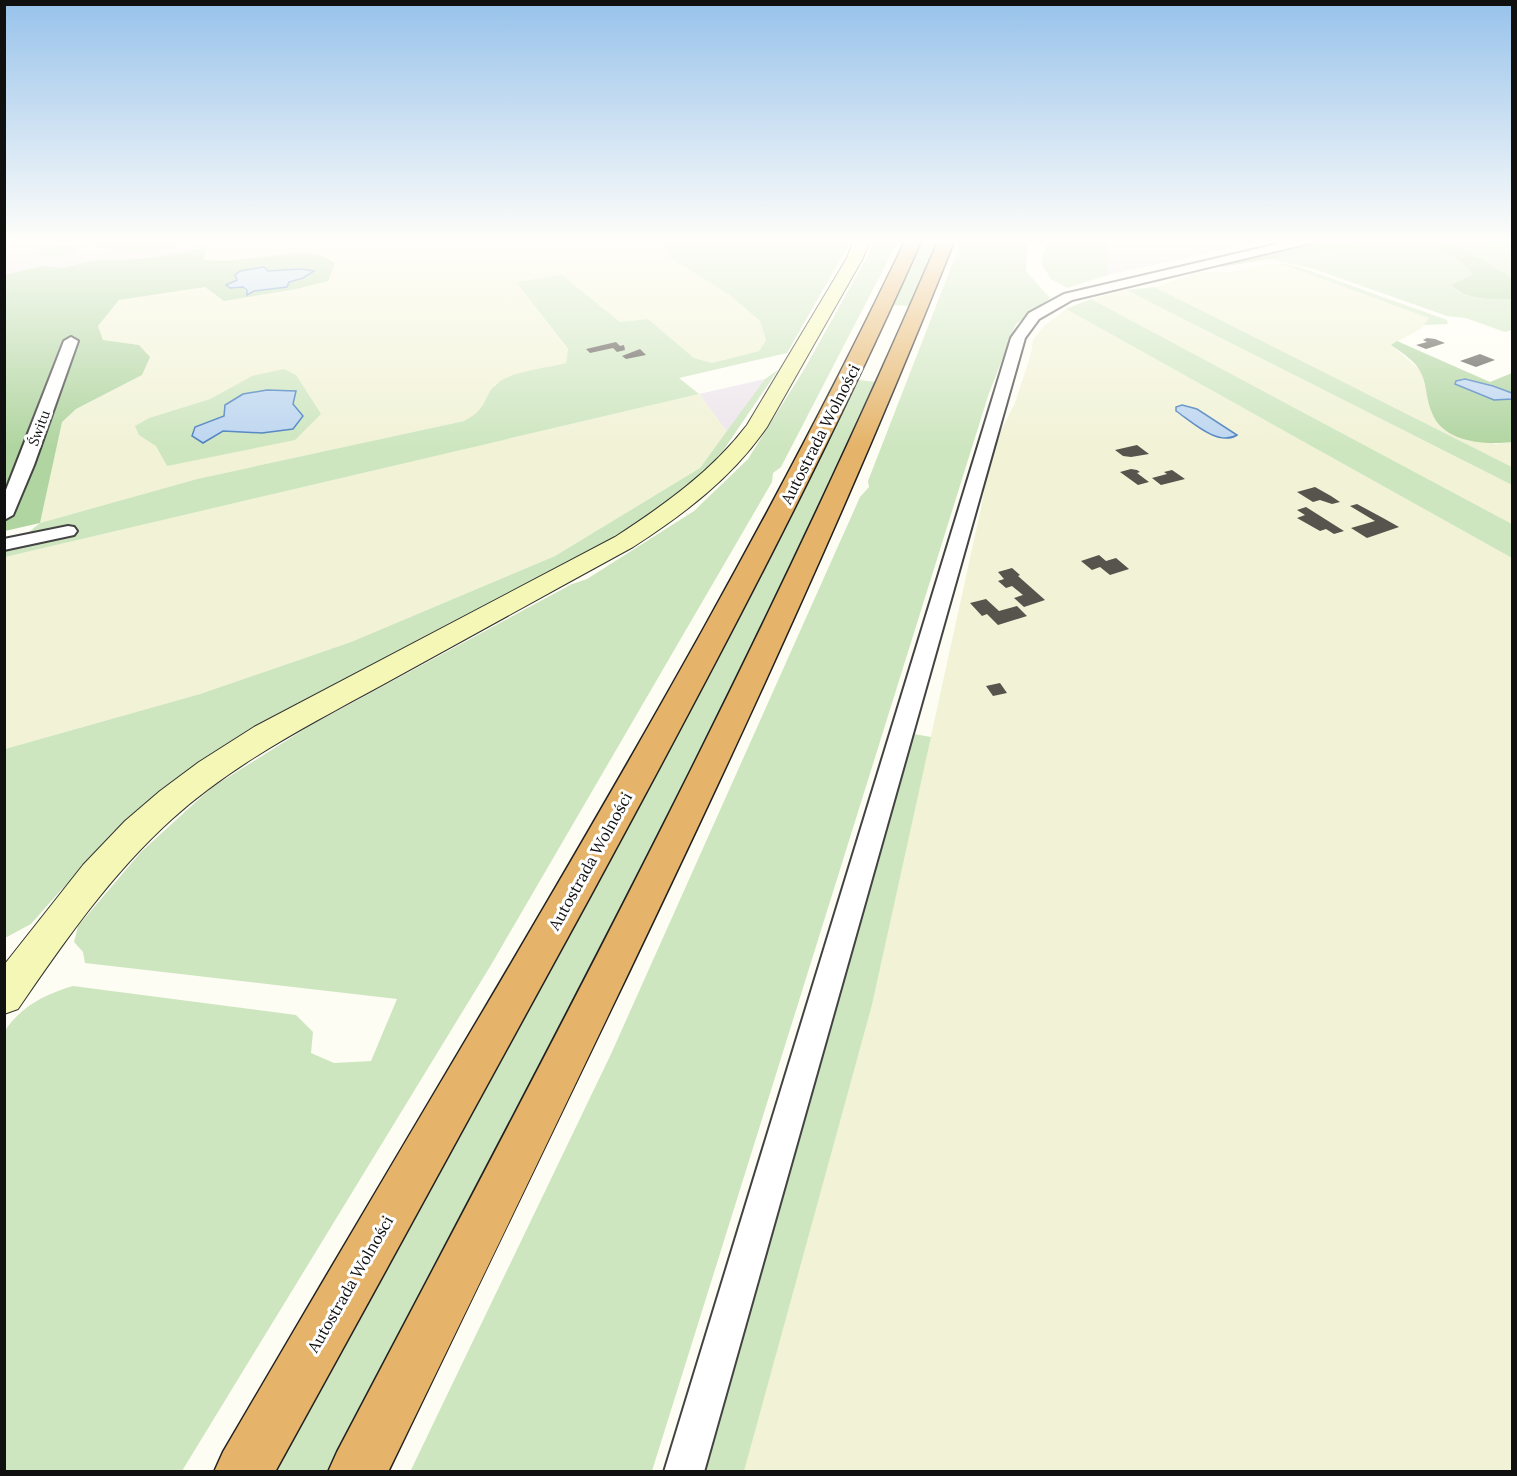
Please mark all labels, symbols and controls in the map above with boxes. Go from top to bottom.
street label: Autostrada Wolności [776,361,864,508]
street label: Świtu [24,408,54,448]
street label: Autostrada Wolności [543,789,636,934]
street label: Autostrada Wolności [302,1212,397,1357]

